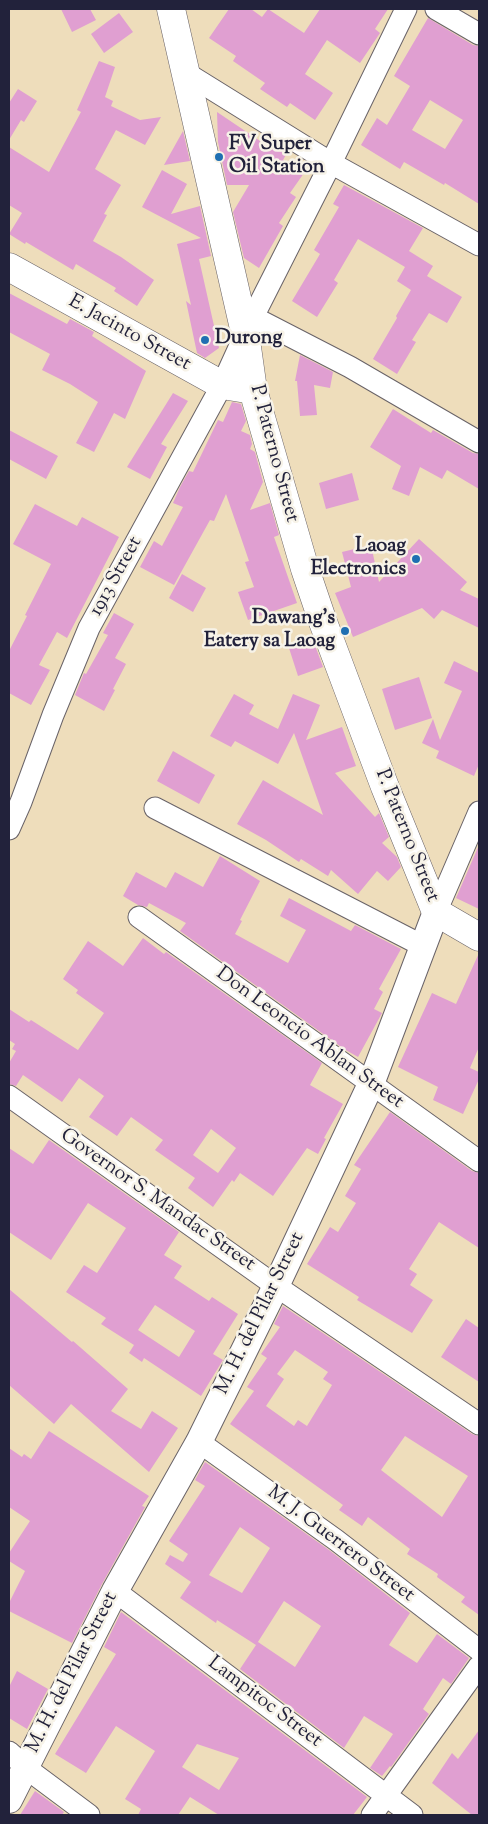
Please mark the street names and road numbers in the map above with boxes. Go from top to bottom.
street label: E. Jacinto Street [64,291,194,377]
street label: P. Paterno Street [243,383,303,525]
street label: 1913 Street [85,533,149,621]
street label: P. Paterno Street [368,766,444,906]
street label: Don Leoncio Ablan Street [211,963,407,1115]
street label: Governor S. Mandac Street [55,1124,259,1278]
street label: M. H. del Pilar Street [211,1229,311,1399]
street label: M. J. Guerrero Street [261,1482,419,1608]
street label: M. H. del Pilar Street [22,1588,124,1758]
street label: Lampitoc Street [202,1652,326,1754]

